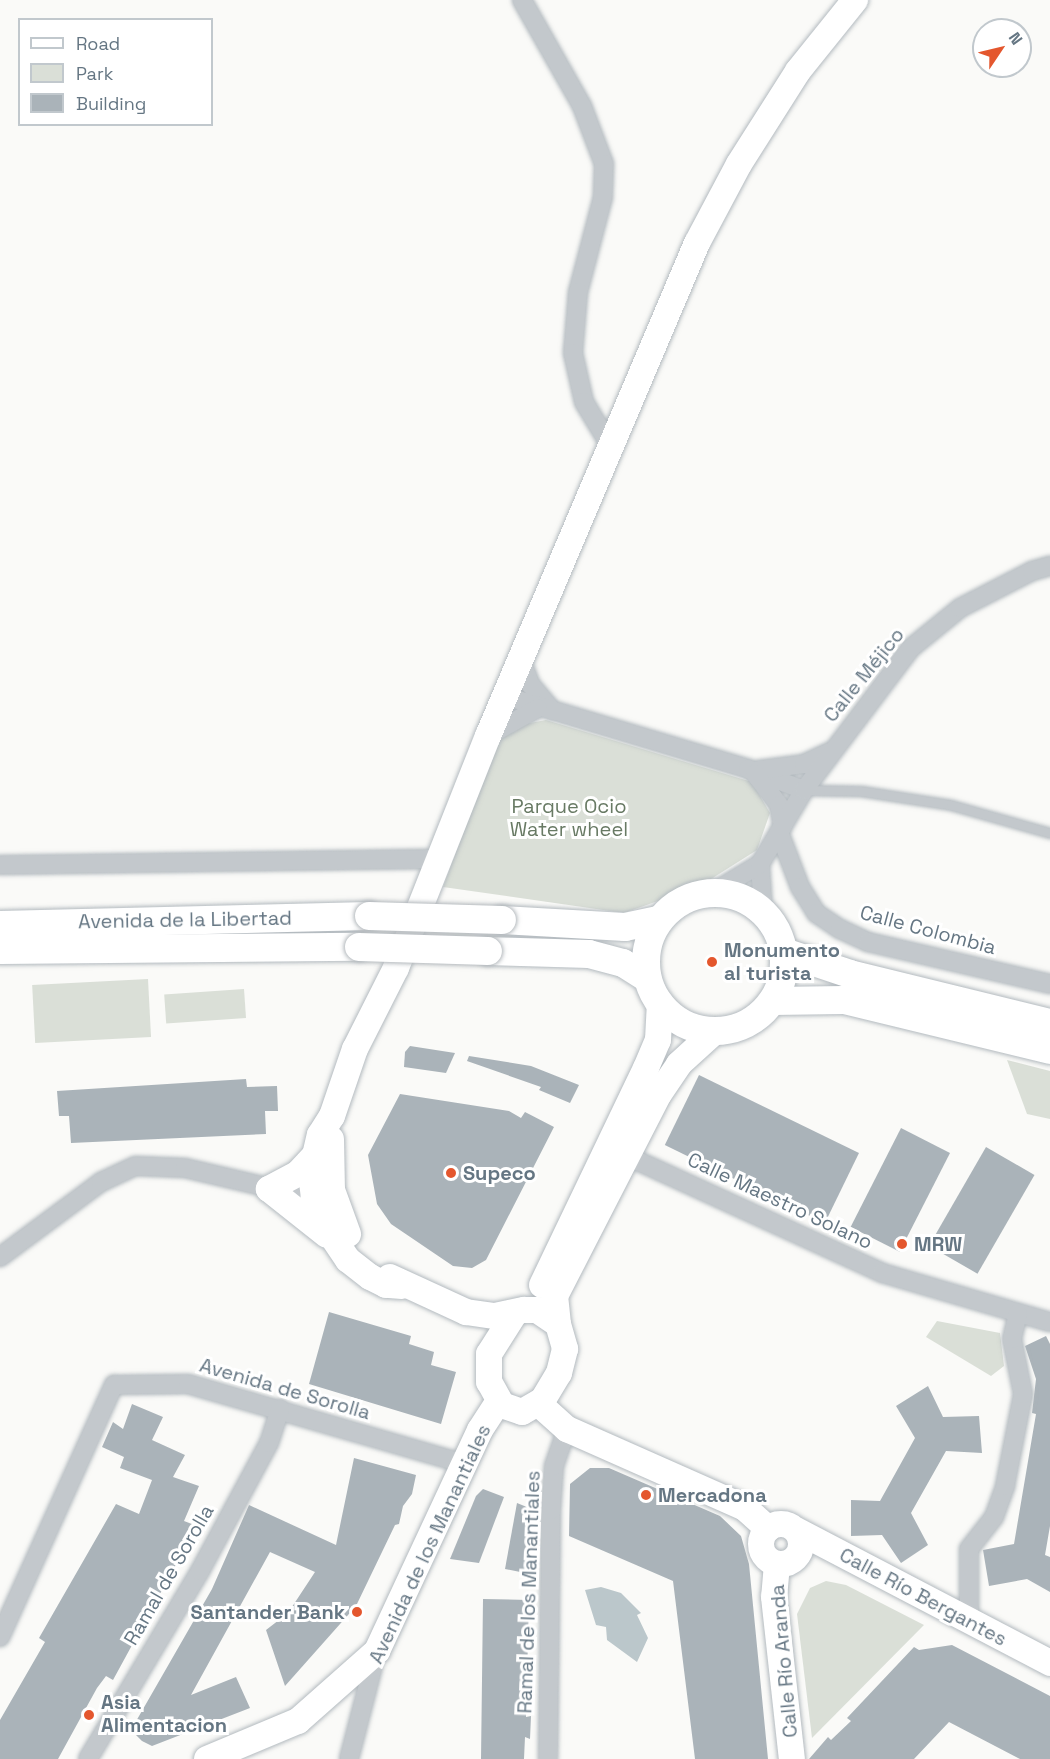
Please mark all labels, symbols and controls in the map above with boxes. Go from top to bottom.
legend [18,18,213,126]
north arrow [972,18,1032,78]
text: N [1004,28,1027,49]
text: Road [76,32,120,55]
text: Park [76,62,113,85]
text: Building [76,92,146,115]
street label: Calle Méjico [819,623,909,727]
park label: Parque Ocio Water wheel [510,794,628,841]
street label: Calle Colombia [857,900,999,960]
street label: Avenida de la Libertad [78,906,292,934]
place label: Monumento al turista [724,939,840,986]
marker: Monumento al turista [705,955,719,969]
street label: Calle Maestro Solano [684,1148,876,1254]
place label: Supeco [463,1161,536,1185]
marker: Supeco [444,1166,458,1180]
place label: MRW [914,1232,962,1256]
marker: MRW [895,1237,909,1251]
street label: Avenida de Sorolla [197,1353,373,1425]
street label: Avenida de los Manantiales [364,1420,496,1668]
street label: Ramal de los Manantiales [513,1470,545,1714]
place label: Mercadona [658,1483,767,1507]
marker: Mercadona [639,1488,653,1502]
street label: Ramal de Sorolla [119,1501,219,1649]
street label: Calle Río Bergantes [835,1543,1011,1651]
street label: Calle Río Aranda [765,1583,803,1739]
place label: Santander Bank [191,1600,345,1624]
marker: Santander Bank [350,1605,364,1619]
place label: Asia Alimentacion [101,1691,227,1738]
marker: Asia Alimentacion [82,1708,96,1722]

